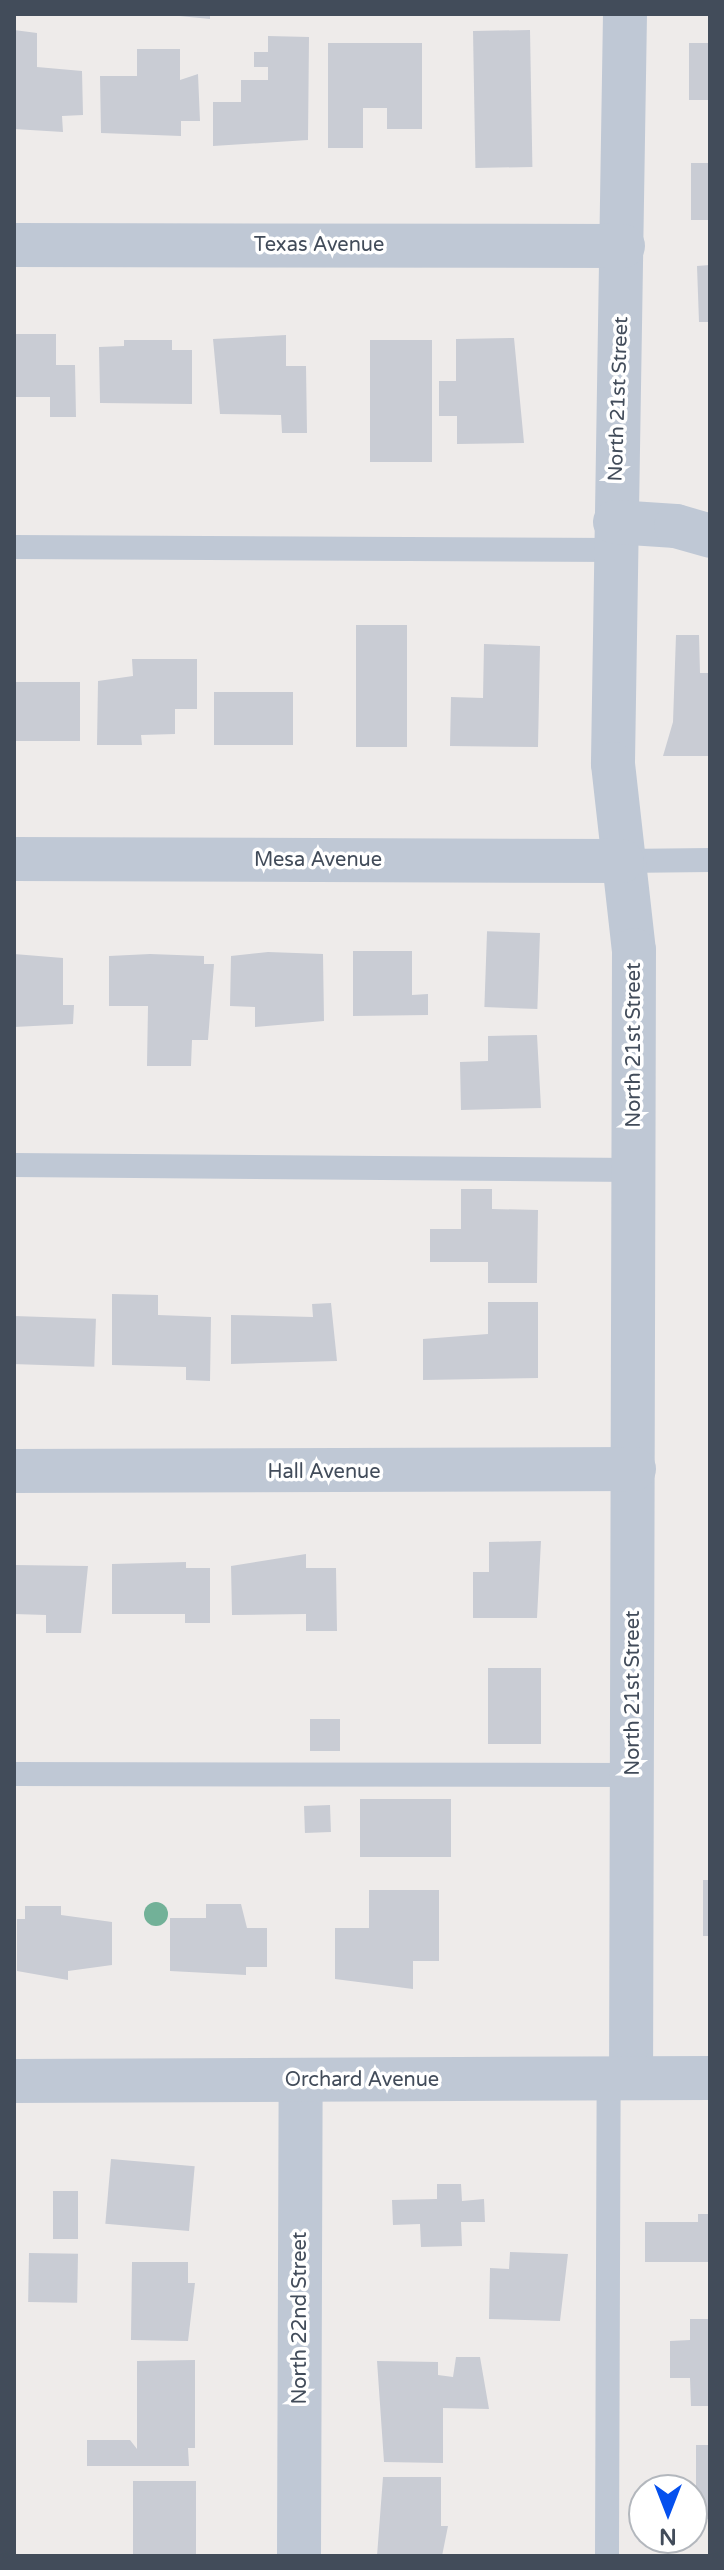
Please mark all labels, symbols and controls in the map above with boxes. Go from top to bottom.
street label: Texas Avenue [254,233,384,257]
street label: North 21st Street [604,316,634,482]
street label: Mesa Avenue [254,848,382,872]
street label: North 21st Street [622,962,646,1128]
street label: Hall Avenue [267,1460,381,1484]
street label: North 21st Street [621,1610,645,1776]
street label: Orchard Avenue [285,2068,439,2092]
street label: North 22nd Street [288,2232,312,2404]
north arrow [628,2474,708,2554]
text: N [659,2523,677,2549]

